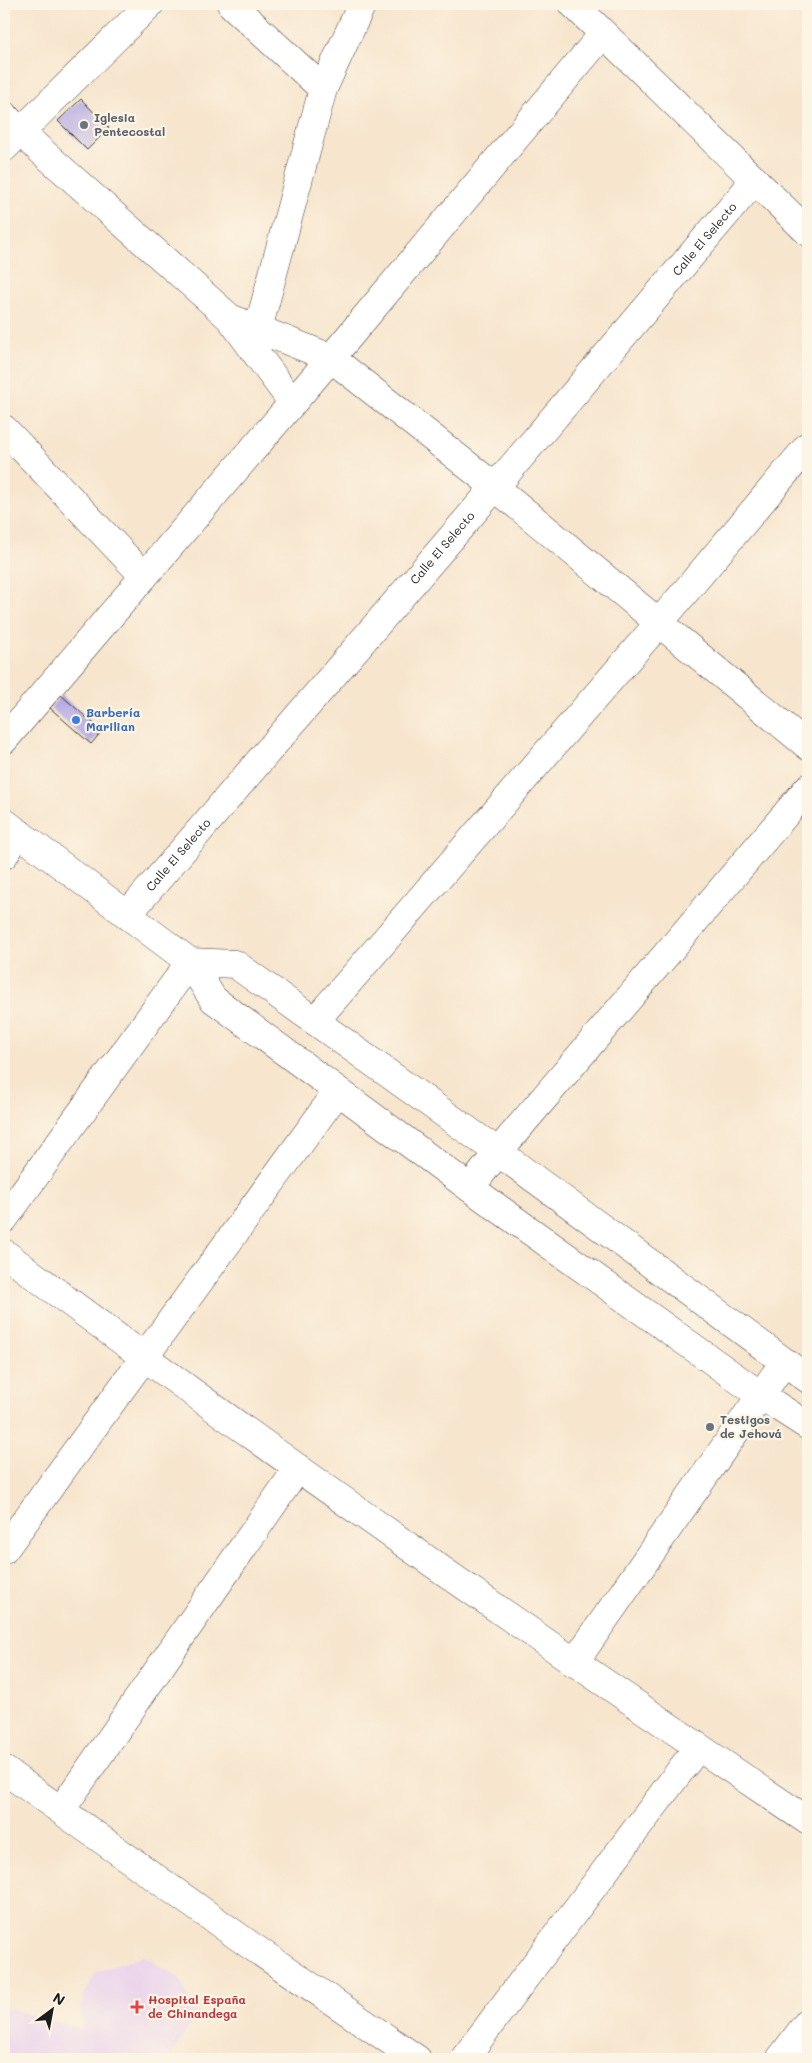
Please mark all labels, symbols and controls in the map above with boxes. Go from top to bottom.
place label: Iglesia Pentecostal [94,109,165,139]
marker: Iglesia Pentecostal [78,119,90,131]
street label: Calle El Selecto [668,199,740,279]
street label: Calle El Selecto [406,508,478,587]
place label: Barbería Marilian [86,704,140,734]
marker: Barbería Marilian [70,714,82,726]
street label: Calle El Selecto [142,815,214,894]
place label: Testigos de Jehová [720,1411,782,1441]
marker: Testigos de Jehová [704,1421,716,1433]
north arrow [28,1986,78,2036]
text: N [50,1988,69,2009]
place label: Hospital España de Chinandega [148,1991,246,2021]
marker: Hospital España de Chinandega [130,2000,144,2014]

